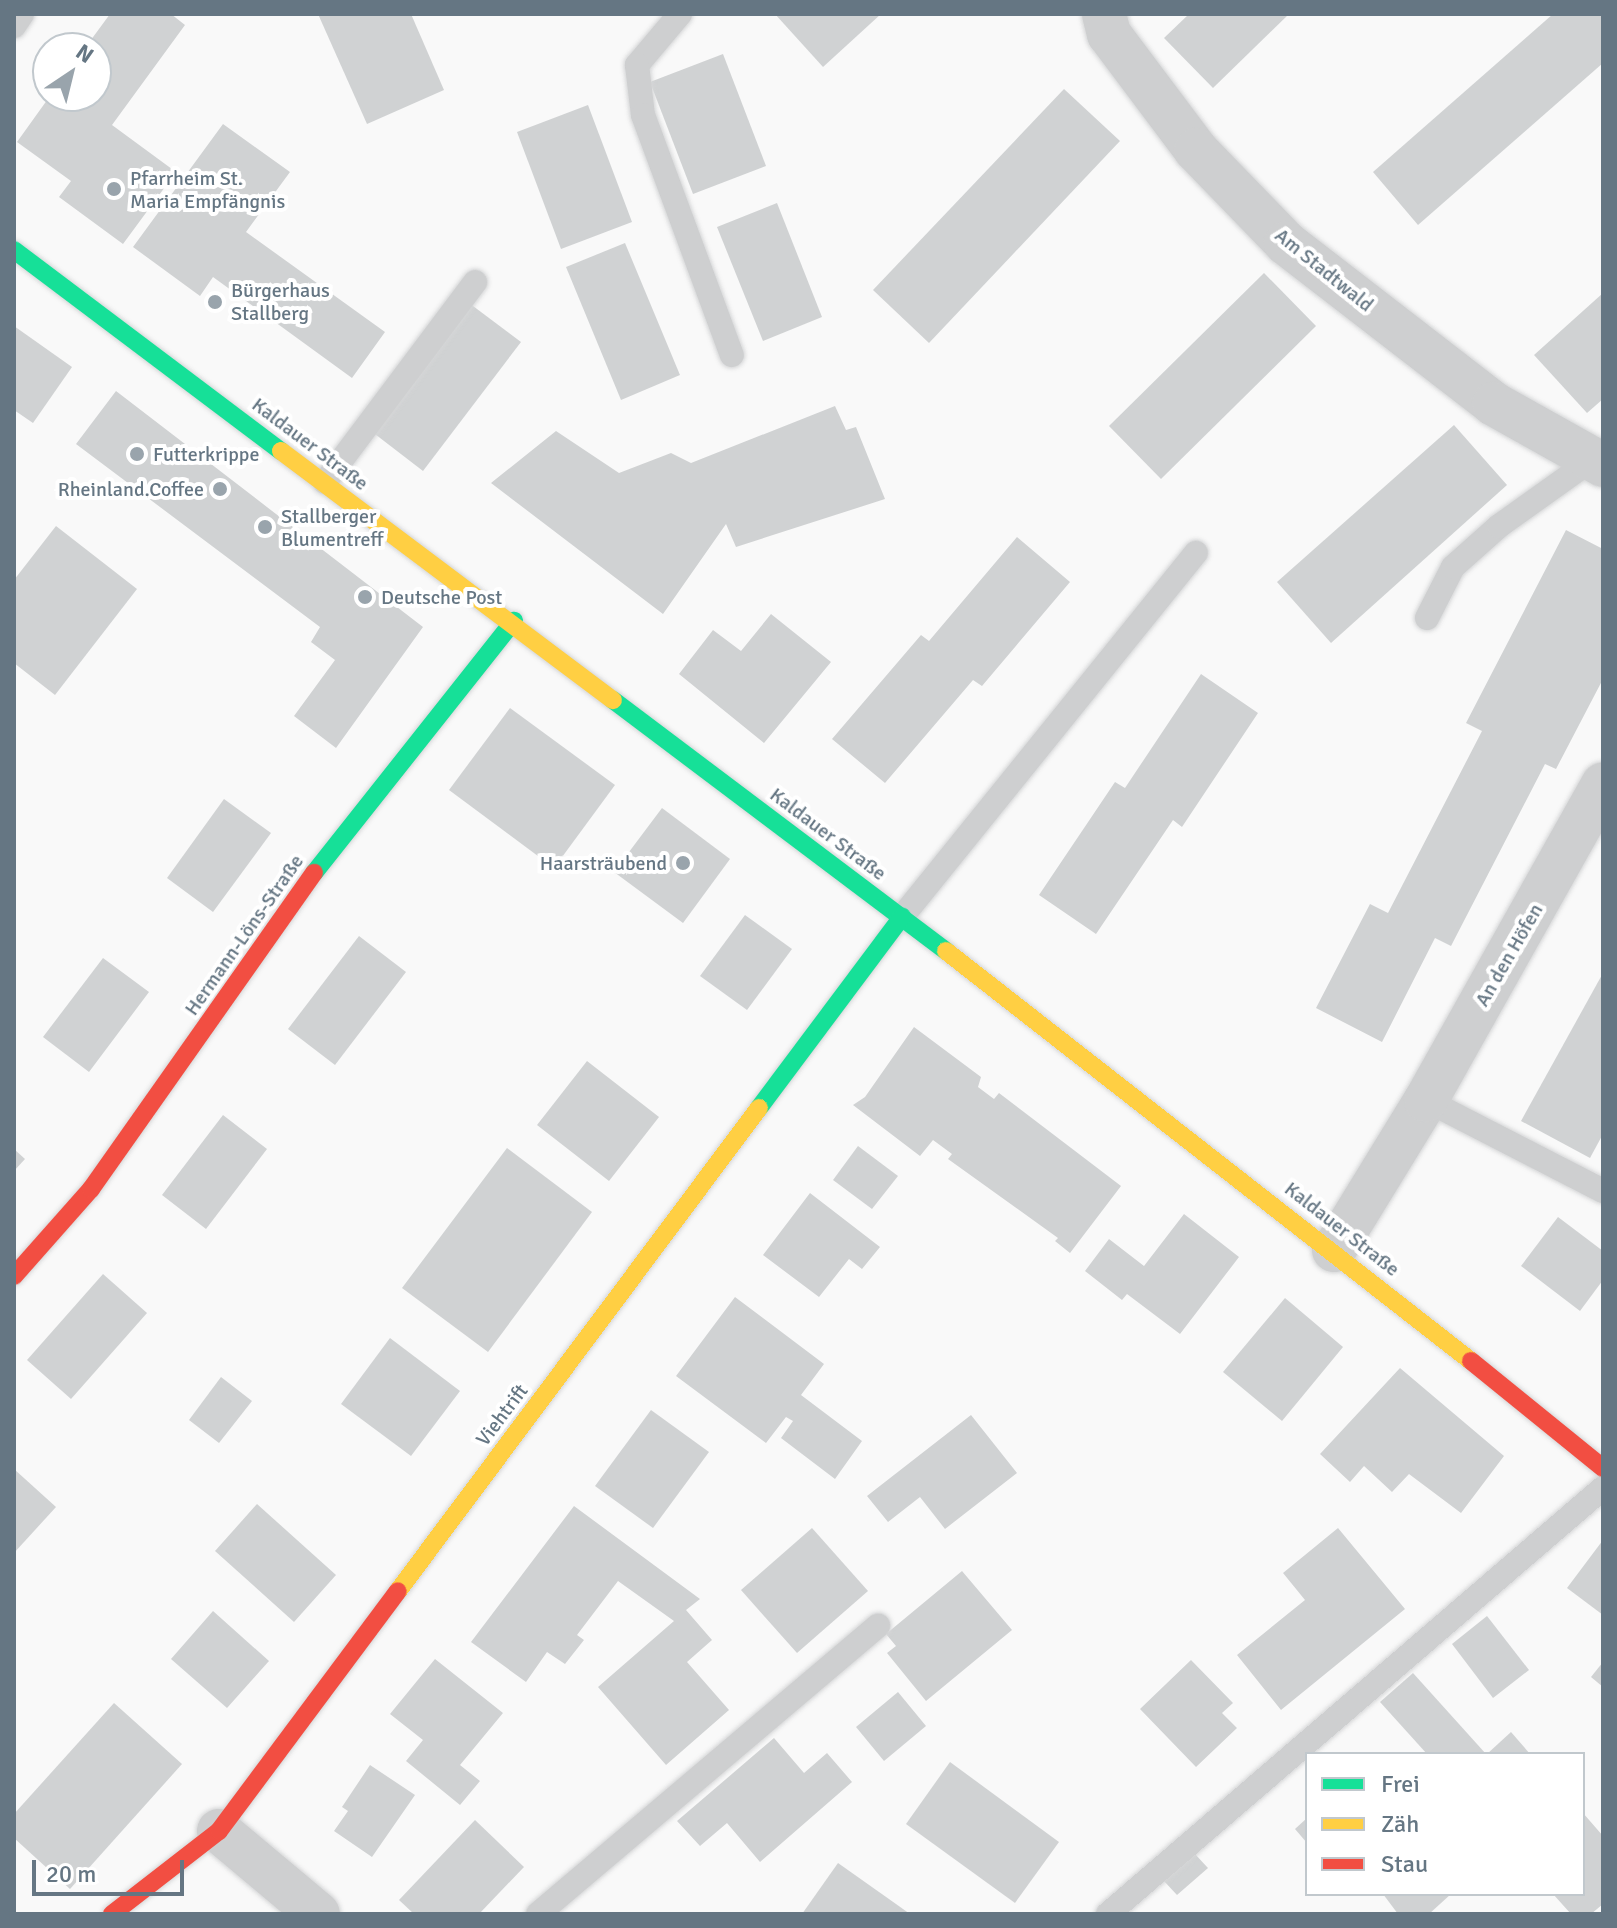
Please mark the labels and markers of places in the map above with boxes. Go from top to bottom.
place label: Pfarrheim St. Maria Empfängnis [130,166,285,213]
marker: Pfarrheim St. Maria Empfängnis [105,180,123,198]
place label: Bürgerhaus Stallberg [231,278,330,325]
marker: Bürgerhaus Stallberg [206,293,224,311]
place label: Futterkrippe [153,442,259,466]
marker: Futterkrippe [128,445,146,463]
place label: Rheinland.Coffee [58,477,204,501]
marker: Rheinland.Coffee [211,480,229,498]
place label: Stallberger Blumentreff [281,504,383,551]
marker: Stallberger Blumentreff [256,518,274,536]
place label: Deutsche Post [381,585,502,609]
marker: Deutsche Post [356,588,374,606]
place label: Haarsträubend [540,851,667,875]
marker: Haarsträubend [674,854,692,872]

